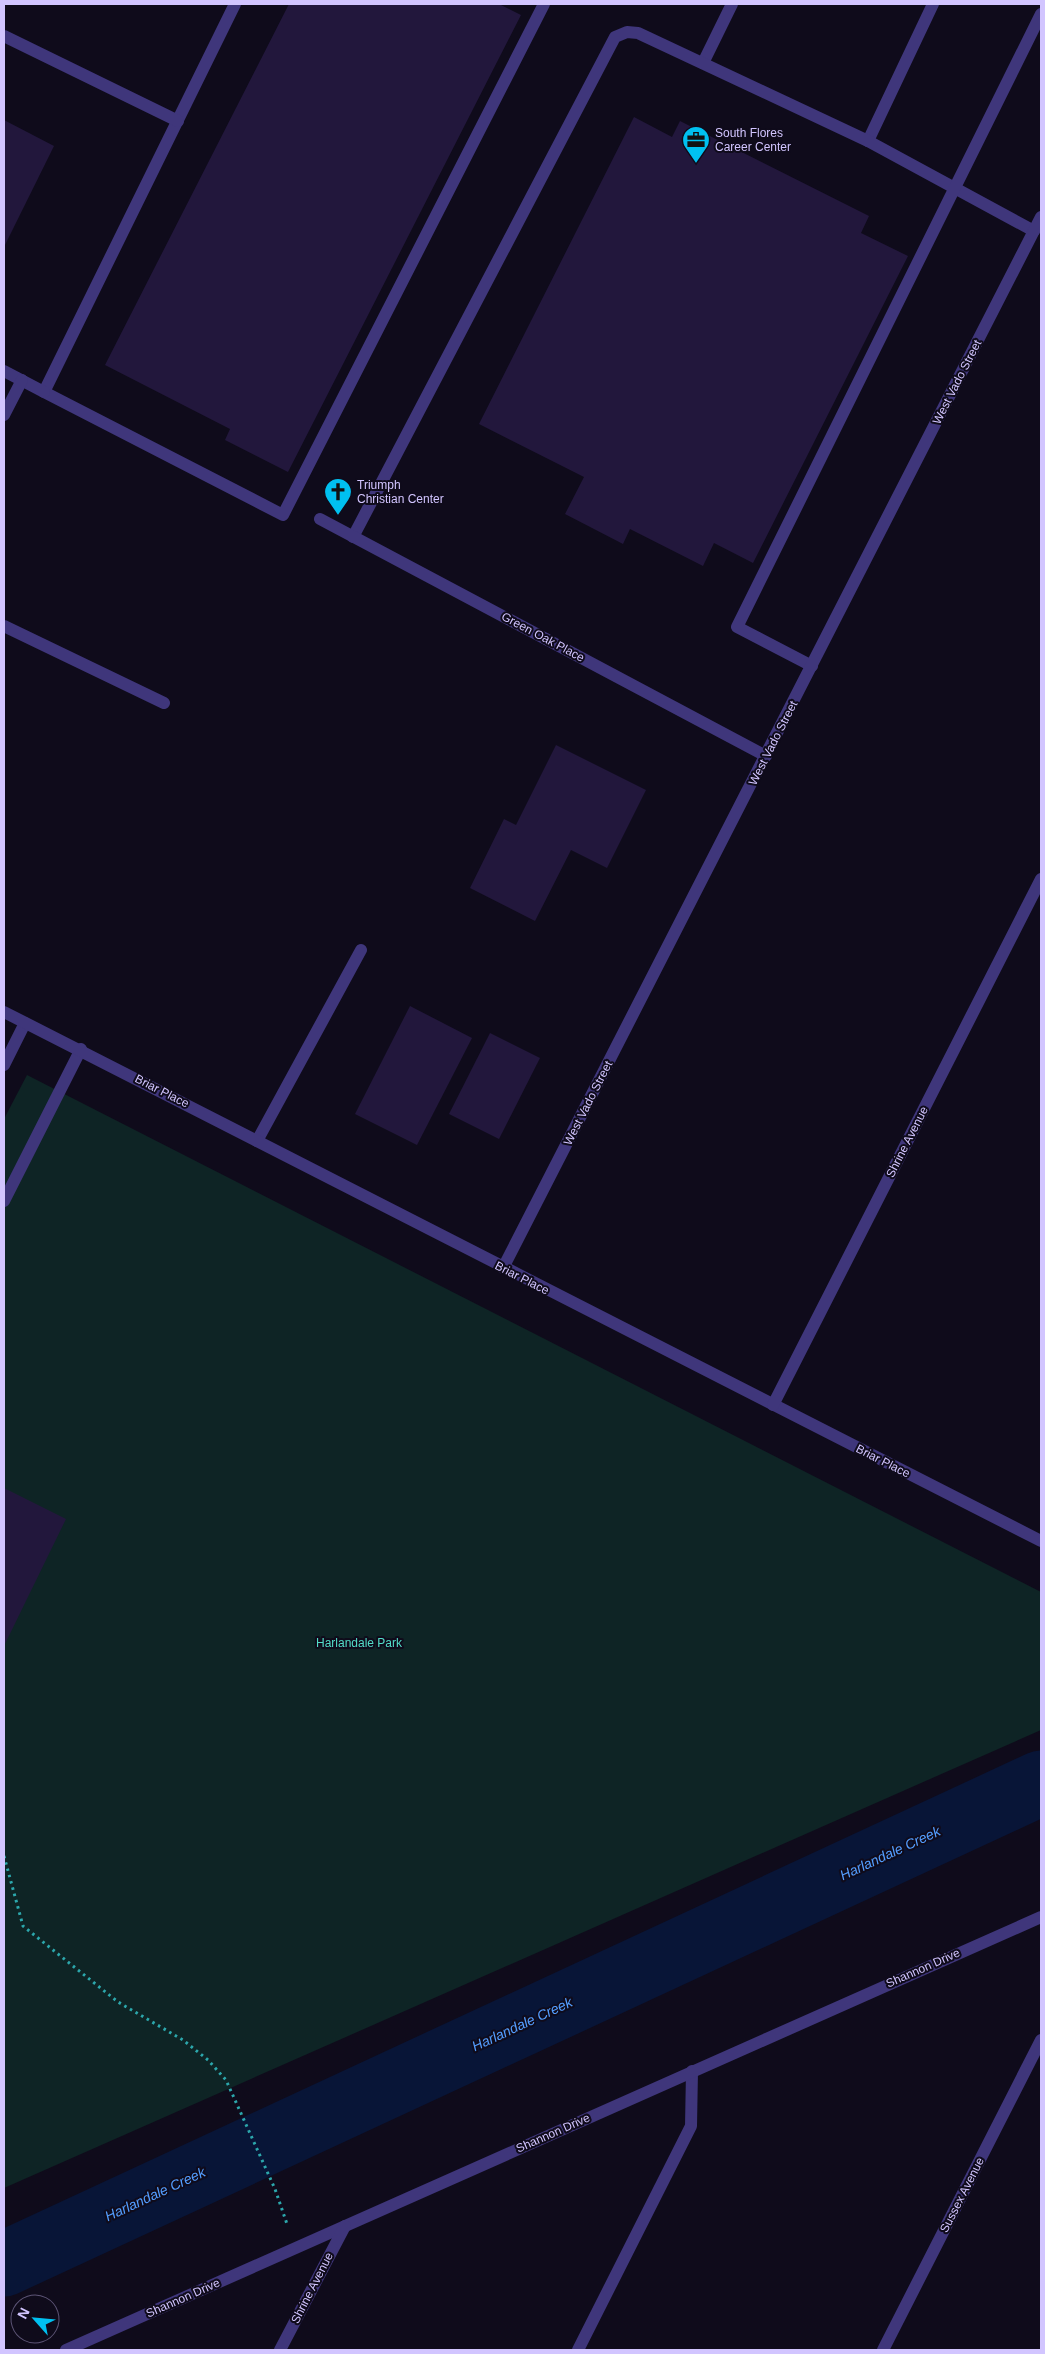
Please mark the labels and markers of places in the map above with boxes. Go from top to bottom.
office icon: South Flores Career Center [681,125,711,164]
place label: South Flores Career Center [715,126,791,154]
church icon: Triumph Christian Center [323,477,353,516]
place label: Triumph Christian Center [357,478,444,506]

